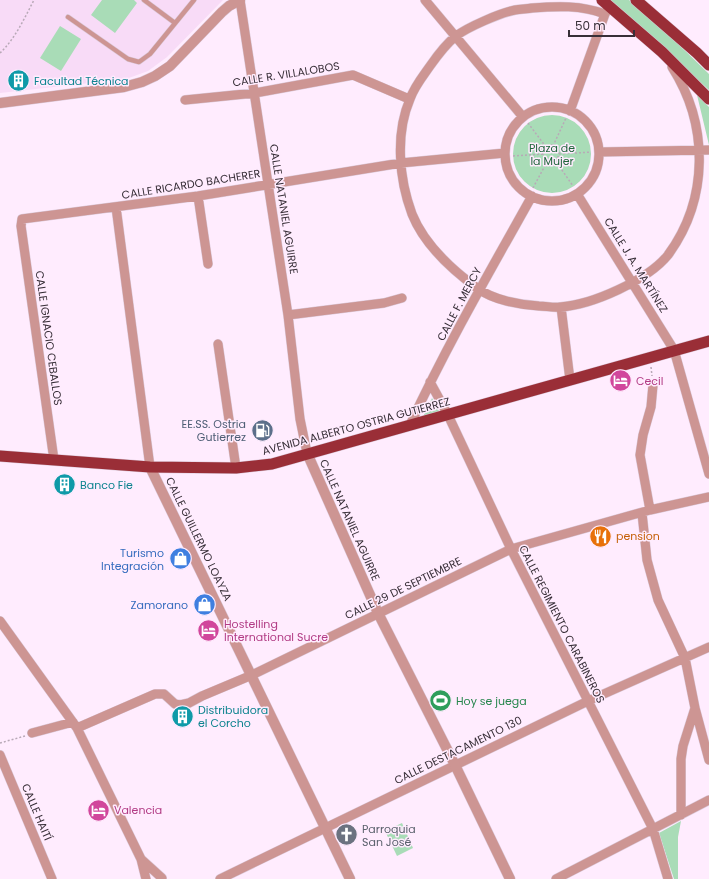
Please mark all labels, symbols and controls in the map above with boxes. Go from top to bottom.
scale bar [569,12,634,38]
text: 50 m [575,17,606,34]
street label: CALLE R. VILLALOBOS [231,58,341,90]
building icon: Facultad Técnica [6,68,32,94]
place label: Facultad Técnica [34,73,129,89]
park label: Plaza de la Mujer [529,140,575,169]
street label: CALLE NATANIEL AGUIRRE [266,143,302,275]
street label: CALLE RICARDO BACHERER [120,165,262,203]
street label: CALLE J. A. MARTÍNEZ [600,214,672,316]
street label: CALLE F. MERCY [433,264,485,344]
street label: CALLE IGNACIO CEBALLOS [32,270,66,406]
hotel icon: Cecil [607,368,633,394]
place label: Cecil [636,373,663,389]
street label: AVENIDA ALBERTO OSTRIA GUTIERREZ [260,393,452,459]
place label: EE.SS. Ostria Gutierrez [182,416,246,445]
fuel station icon: EE.SS. Ostria Gutierrez [249,417,275,443]
street label: CALLE NATANIEL AGUIRRE [316,457,384,583]
building icon: Banco Fie [51,472,77,498]
street label: CALLE GUILLERMO LOAYZA [162,474,236,604]
place label: Banco Fie [80,477,133,493]
restaurant icon: pension [587,523,613,549]
place label: pension [616,528,660,544]
street label: CALLE REGIMIENTO CARABINEROS [515,542,609,706]
place label: Turismo Integración [101,545,164,574]
shop icon: Turismo Integración [167,546,193,572]
street label: CALLE 29 DE SEPTIEMBRE [342,553,464,623]
shop icon: Zamorano [191,592,217,618]
place label: Zamorano [131,597,188,613]
place label: Hostelling International Sucre [224,616,328,645]
hotel icon: Hostelling International Sucre [196,617,222,643]
sports icon: Hoy se juega [427,688,453,714]
place label: Hoy se juega [456,693,527,709]
place label: Distribuidora el Corcho [198,702,268,731]
building icon: Distribuidora el Corcho [170,703,196,729]
street label: CALLE DESTACAMENTO 130 [391,712,525,788]
street label: CALLE HAITÍ [18,781,56,843]
hotel icon: Valencia [85,797,111,823]
place label: Valencia [114,802,162,818]
place label: Parroquia San José [362,821,416,850]
church icon: Parroquia San José [334,822,360,848]

